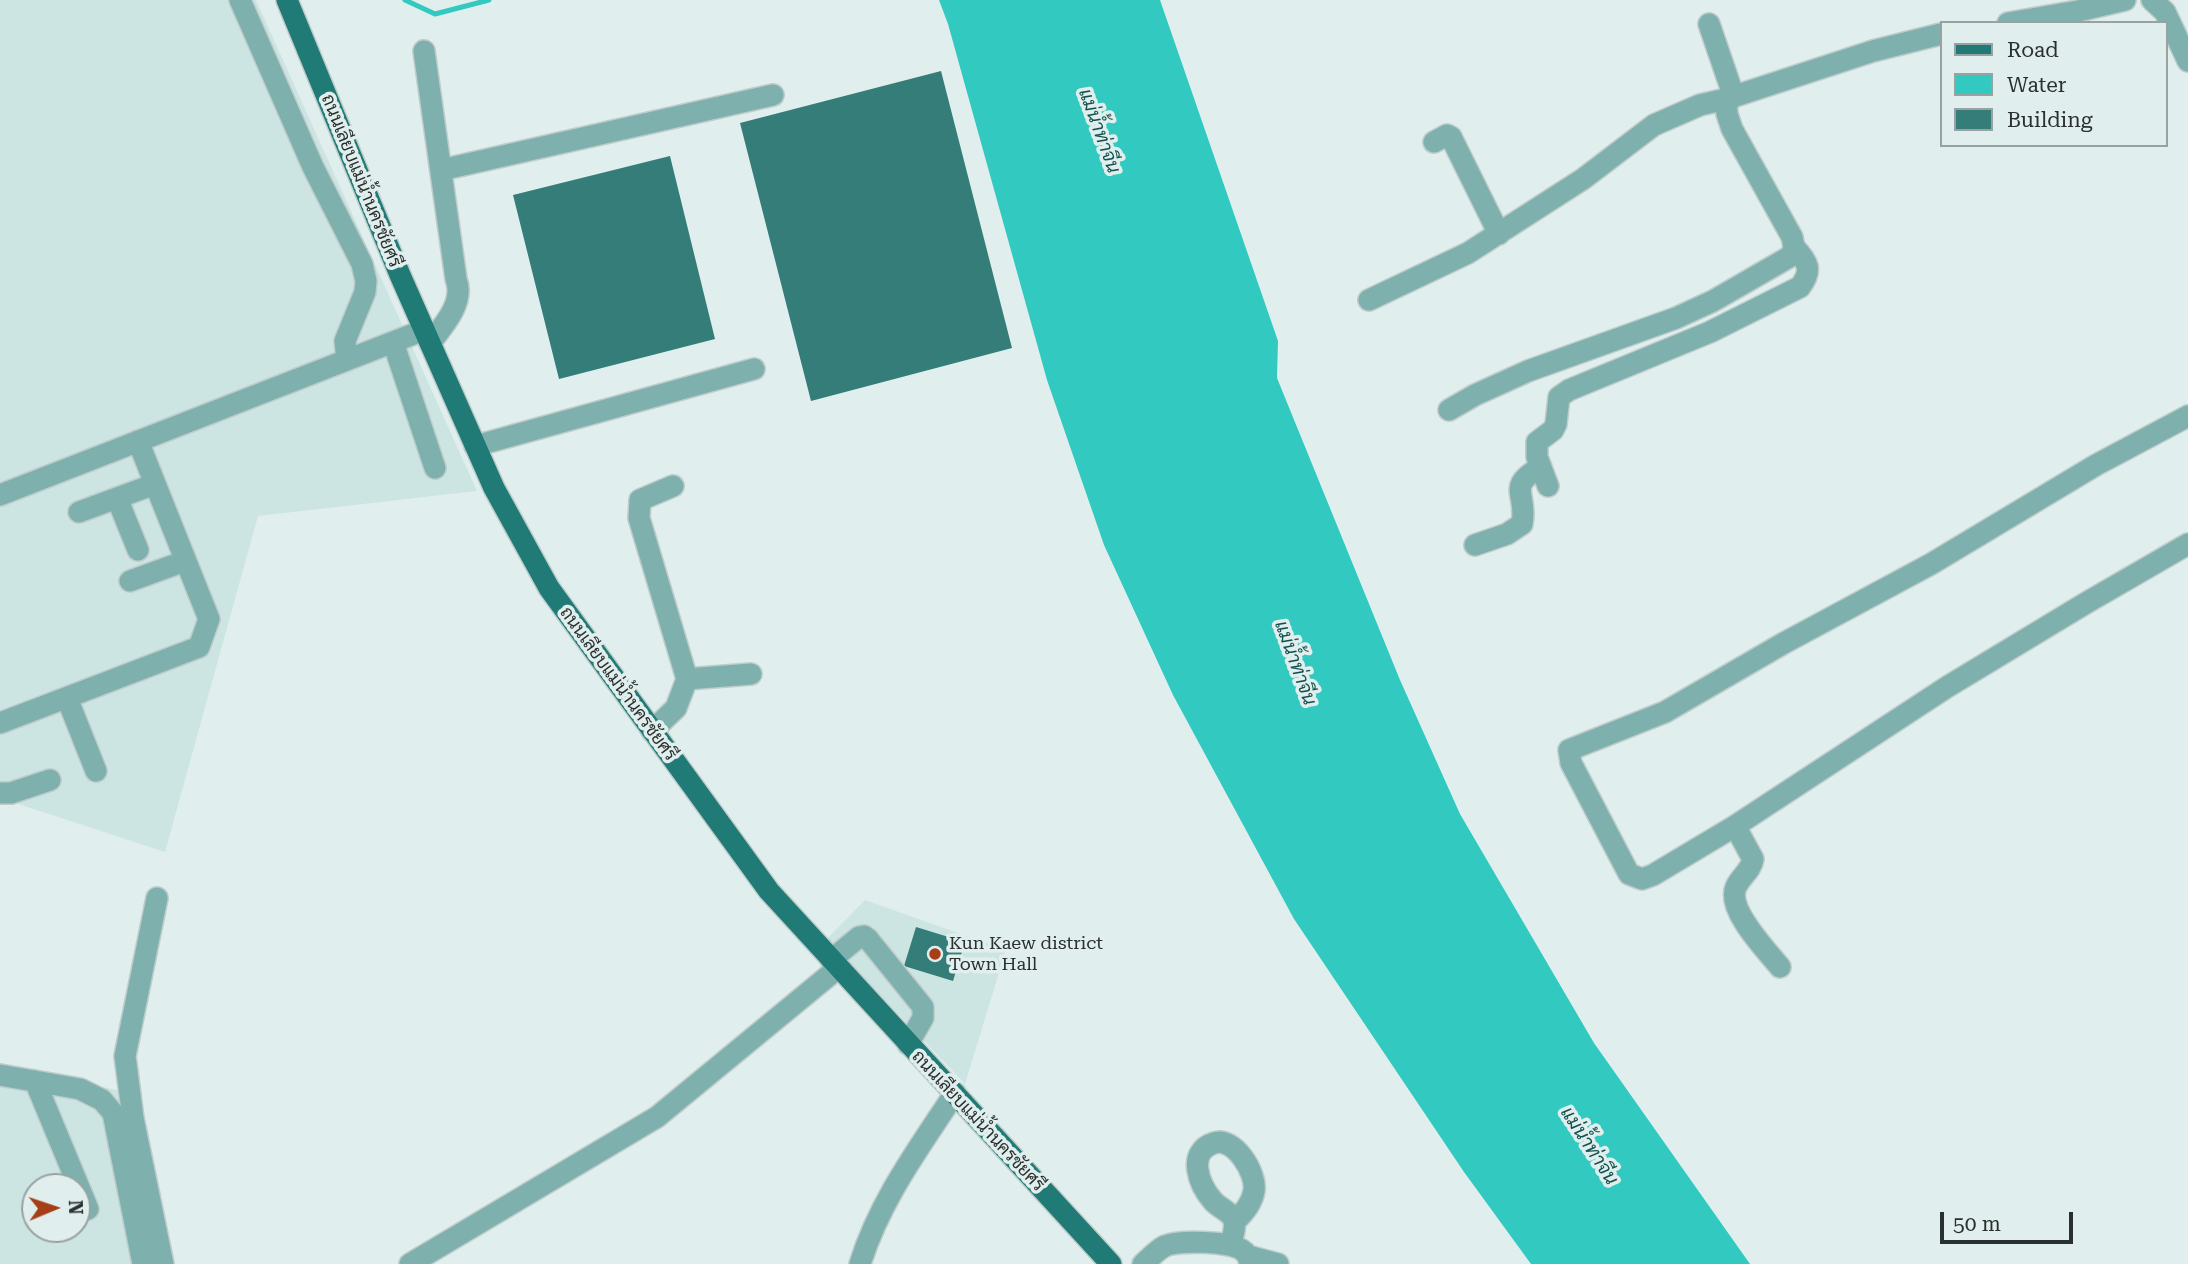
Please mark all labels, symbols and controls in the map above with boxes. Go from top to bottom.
legend [1940,21,2167,147]
text: Road [2007,38,2059,62]
text: Water [2007,73,2066,97]
water label: แม่น้ำท่าจีน [1073,86,1125,176]
street label: ถนนเลียบแม่น้ำนครชัยศรี [316,91,406,271]
text: Building [2007,108,2093,132]
street label: ถนนเลียบแม่น้ำนครชัยศรี [555,603,681,765]
water label: แม่น้ำท่าจีน [1269,618,1321,708]
place label: Kun Kaew district Town Hall [949,933,1103,976]
marker: Kun Kaew district Town Hall [927,946,943,962]
street label: ถนนเลียบแม่น้ำนครชัยศรี [907,1046,1049,1196]
water label: แม่น้ำท่าจีน [1555,1103,1623,1189]
north arrow [21,1173,91,1243]
scale bar [1943,1198,2076,1242]
text: N [64,1200,87,1215]
text: 50 m [1953,1212,2001,1236]

